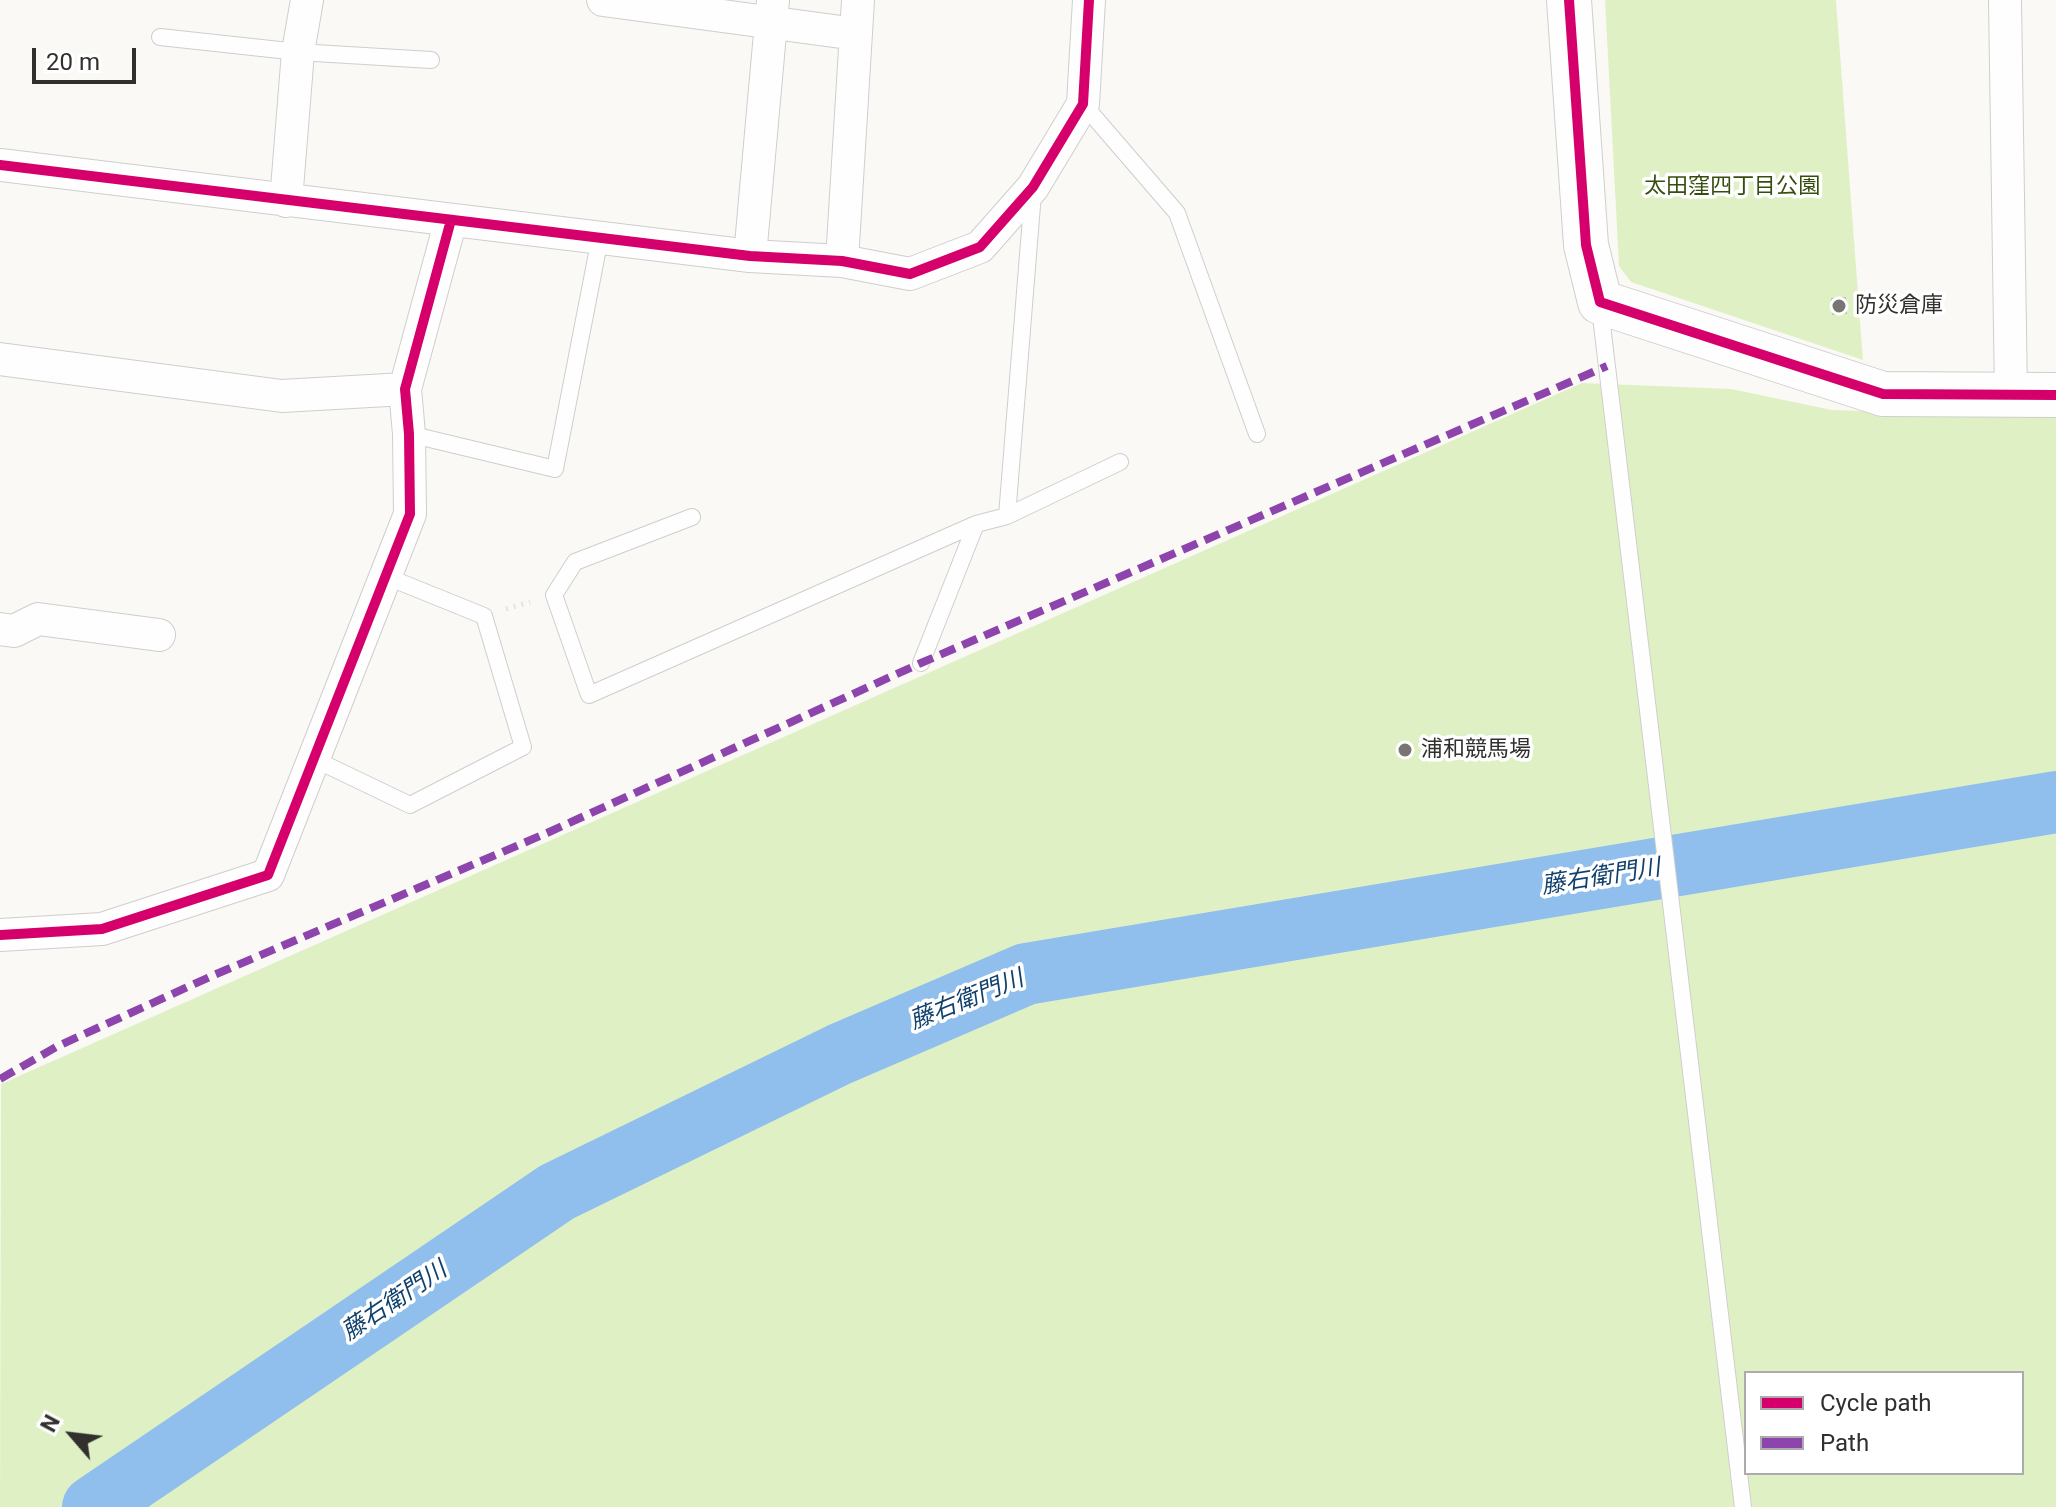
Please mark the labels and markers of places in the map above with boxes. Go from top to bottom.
place label: 防災倉庫 [1855,293,1943,319]
marker: 防災倉庫 [1830,297,1848,315]
place label: 浦和競馬場 [1421,737,1531,763]
marker: 浦和競馬場 [1396,741,1414,759]

